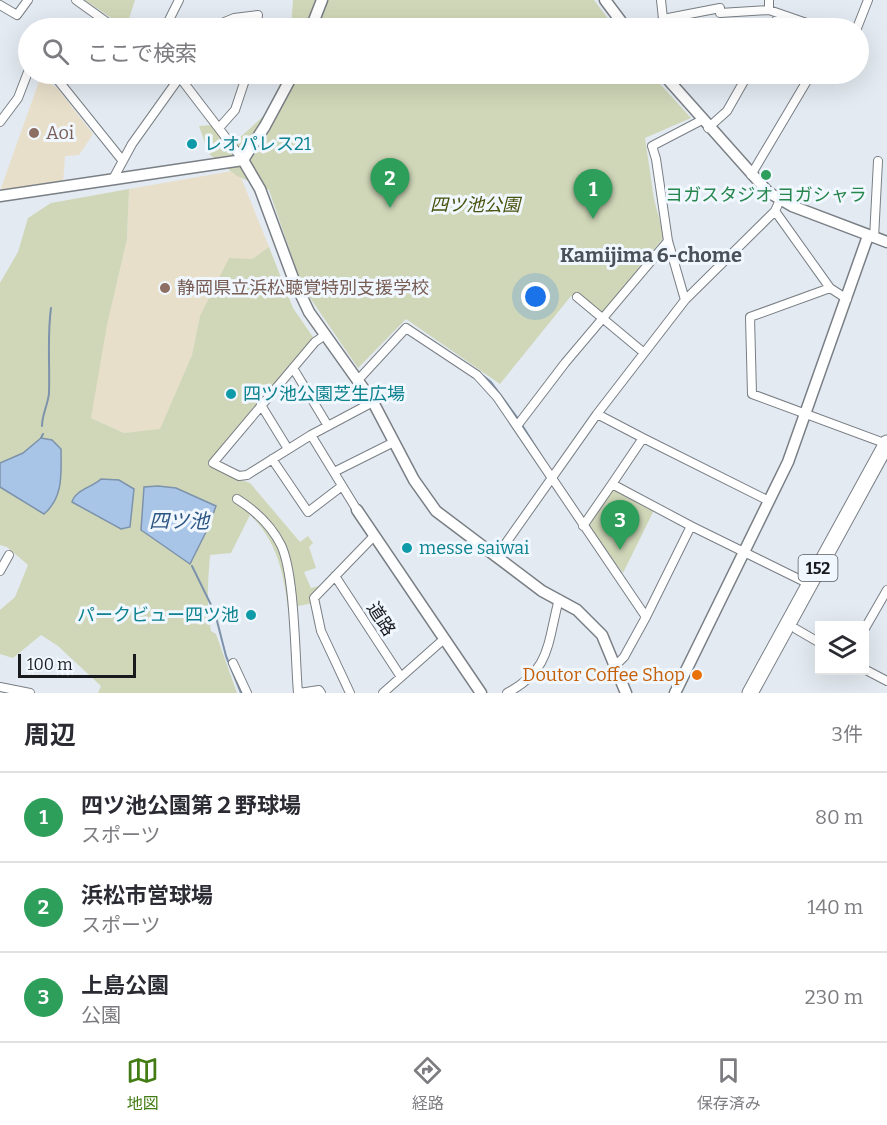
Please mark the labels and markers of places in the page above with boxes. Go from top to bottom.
place label: Aoi [46,122,74,144]
marker: Aoi [27,126,41,140]
place label: レオパレス21 [204,133,312,155]
marker: レオパレス21 [185,137,199,151]
pin: 2 [370,158,410,208]
marker: ヨガスタジオ ヨガシャラ [759,168,773,182]
pin: 1 [574,170,612,219]
place label: ヨガスタジオ ヨガシャラ [665,184,867,206]
place label: 静岡県立浜松聴覚特別支援学校 [177,277,429,299]
marker: 静岡県立浜松聴覚特別支援学校 [158,281,172,295]
place label: 四ツ池公園芝生広場 [243,383,405,405]
marker: 四ツ池公園芝生広場 [224,387,238,401]
pin: 3 [600,500,640,550]
place label: messe saiwai [419,537,529,559]
marker: messe saiwai [400,541,414,555]
place label: パークビュー四ツ池 [77,604,239,626]
marker: パークビュー四ツ池 [244,608,258,622]
place label: Doutor Coffee Shop [523,664,685,686]
marker: Doutor Coffee Shop [690,668,704,682]

